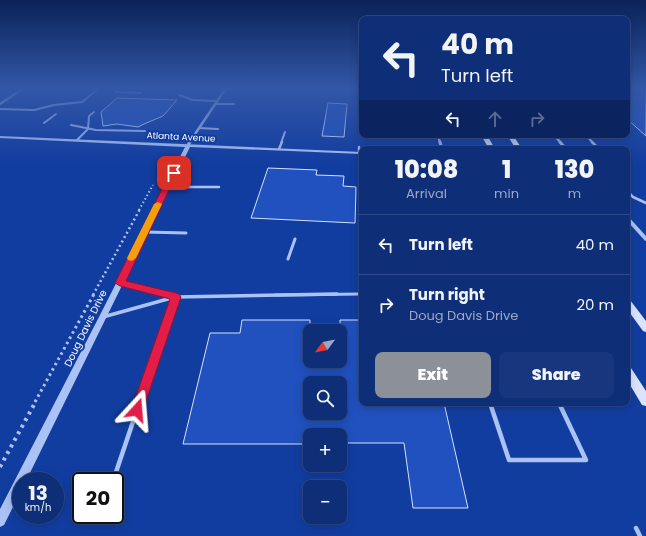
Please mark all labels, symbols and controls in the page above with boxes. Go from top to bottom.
text: 40 m [441,25,514,64]
icon: left [375,32,427,84]
text: Turn left [441,63,513,88]
icon: left [442,108,464,130]
icon: ahead [484,108,506,130]
icon: right [526,108,548,130]
street label: Atlanta Avenue [146,129,216,145]
text: 10:08 [395,153,458,186]
text: 1 [502,153,511,186]
text: 130 [555,153,594,186]
pin [157,156,191,190]
icon: arrive [163,162,185,184]
text: Arrival [406,184,447,203]
text: min [494,184,519,203]
text: m [568,184,581,203]
icon: left [375,234,397,256]
text: Turn left [409,234,473,255]
text: 40 m [576,234,614,255]
text: Turn right [409,284,485,305]
street label: Doug Davis Drive [60,287,111,369]
icon: right [375,294,397,316]
text: 20 m [576,294,614,315]
text: Doug Davis Drive [409,306,518,325]
north arrow [303,324,347,368]
map controls [303,324,347,524]
button: Exit [375,352,491,398]
button: Share [499,352,614,398]
button: search [303,376,347,420]
position arrow [116,389,158,431]
button: + [303,428,347,472]
speed limit sign: 20 [72,472,124,524]
text: 13 [28,479,48,507]
button: − [303,480,347,524]
text: km/h [25,500,51,515]

